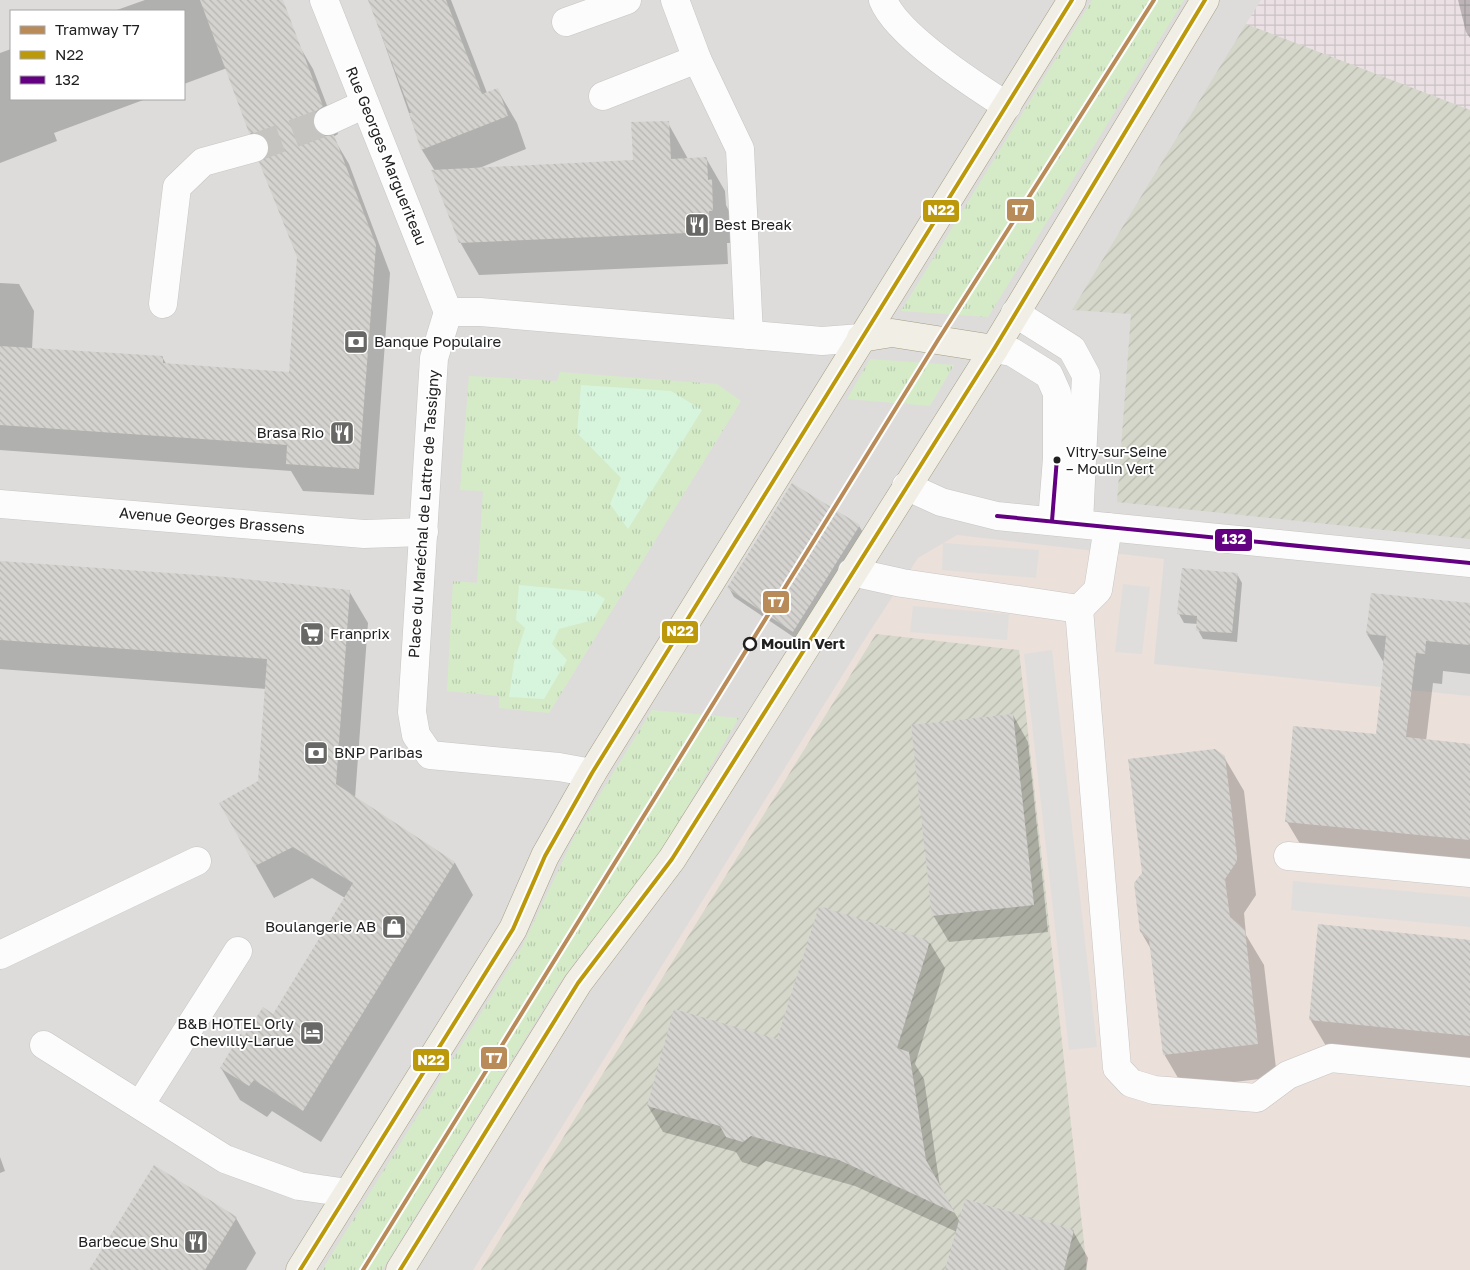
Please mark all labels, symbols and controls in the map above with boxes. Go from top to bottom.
legend [10,10,185,100]
text: Tramway T7 [55,20,140,38]
text: N22 [55,45,84,63]
street label: Rue Georges Margueriteau [343,64,431,248]
text: 132 [55,70,80,88]
line badge: T7 [1006,198,1035,222]
line badge: N22 [922,199,960,223]
text: N22 [927,201,955,218]
text: T7 [1012,201,1029,218]
restaurant icon: Best Break [684,212,710,238]
place label: Best Break [714,215,792,233]
bank icon: Banque Populaire [343,329,369,355]
place label: Banque Populaire [374,332,501,350]
street label: Place du Maréchal de Lattre de Tassigny [404,368,442,659]
restaurant icon: Brasa Rio [329,420,355,446]
place label: Brasa Rio [256,423,324,441]
place label: Vitry-sur-Seine – Moulin Vert [1066,443,1167,477]
marker: Vitry-sur-Seine – Moulin Vert [1052,455,1062,465]
street label: Avenue Georges Brassens [119,503,306,537]
line badge: 132 [1214,528,1253,552]
text: 132 [1222,530,1247,547]
line badge: T7 [762,590,790,614]
text: T7 [768,593,785,610]
line badge: N22 [661,620,699,644]
supermarket icon: Franprix [299,621,325,647]
text: N22 [666,622,694,639]
place label: Franprix [330,624,390,642]
place label: Moulin Vert [761,634,845,652]
marker: Moulin Vert [743,637,757,651]
bank icon: BNP Paribas [303,740,329,766]
place label: BNP Paribas [334,743,423,761]
shop icon: Boulangerie AB [381,914,407,940]
place label: Boulangerie AB [265,917,376,935]
place label: B&B HOTEL Orly Chevilly-Larue [177,1014,295,1049]
hotel icon: B&B HOTEL Orly Chevilly-Larue [299,1020,325,1046]
line badge: T7 [480,1046,508,1070]
line badge: N22 [412,1048,450,1072]
text: T7 [486,1049,503,1066]
text: N22 [417,1051,445,1068]
restaurant icon: Barbecue Shu [183,1229,209,1255]
place label: Barbecue Shu [78,1232,178,1250]

